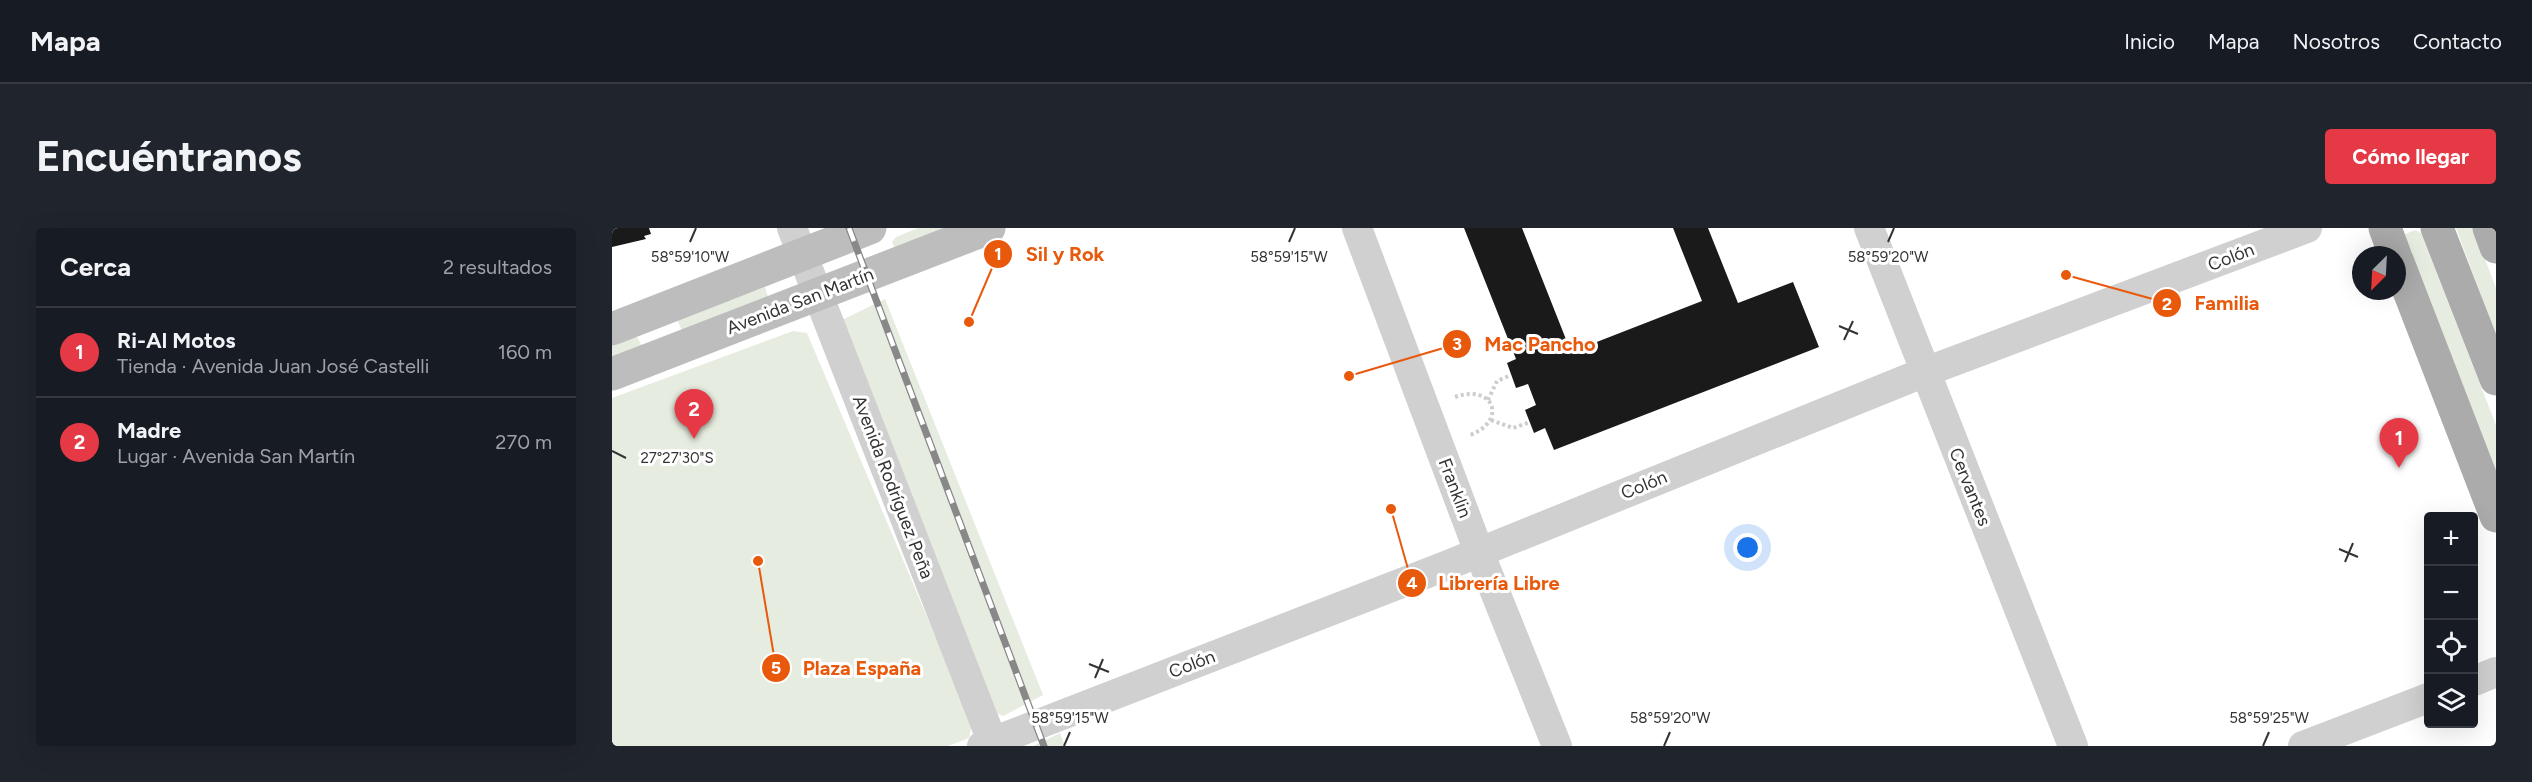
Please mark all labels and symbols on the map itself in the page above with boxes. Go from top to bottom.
callout: Sil y Rok [983,235,1116,273]
street label: Colón [2205,238,2257,276]
text: Sil y Rok [1026,242,1105,266]
text: 1 [994,243,1002,265]
north arrow [2352,246,2406,300]
text: 58°59'10"W [651,248,730,266]
text: 58°59'15"W [1250,248,1328,266]
text: 58°59'20"W [1848,248,1929,266]
street label: Avenida San Martín [723,263,877,339]
callout: Familia [2152,284,2272,322]
text: Familia [2194,291,2260,315]
text: 2 [2162,293,2172,315]
callout: Mac Pancho [1442,325,1608,363]
text: Mac Pancho [1484,332,1596,356]
text: 3 [1452,333,1462,355]
pin: 2 [674,390,713,439]
street label: Avenida Rodríguez Peña [848,392,938,582]
pin: 1 [2380,418,2418,468]
street label: Cervantes [1944,445,1996,529]
text: 27°27'30"S [640,449,714,467]
street label: Franklin [1434,455,1476,521]
street label: Colón [1618,466,1670,504]
your location [1733,533,1762,562]
callout: Librería Libre [1397,564,1572,602]
text: Librería Libre [1438,571,1560,595]
text: 4 [1406,572,1418,594]
street label: Colón [1166,645,1218,683]
callout: Plaza España [761,649,933,687]
text: Plaza España [803,656,921,680]
text: 5 [771,657,781,679]
text: 58°59'15"W [1031,709,1109,727]
text: 58°59'20"W [1630,709,1711,727]
text: 58°59'25"W [2229,709,2309,727]

